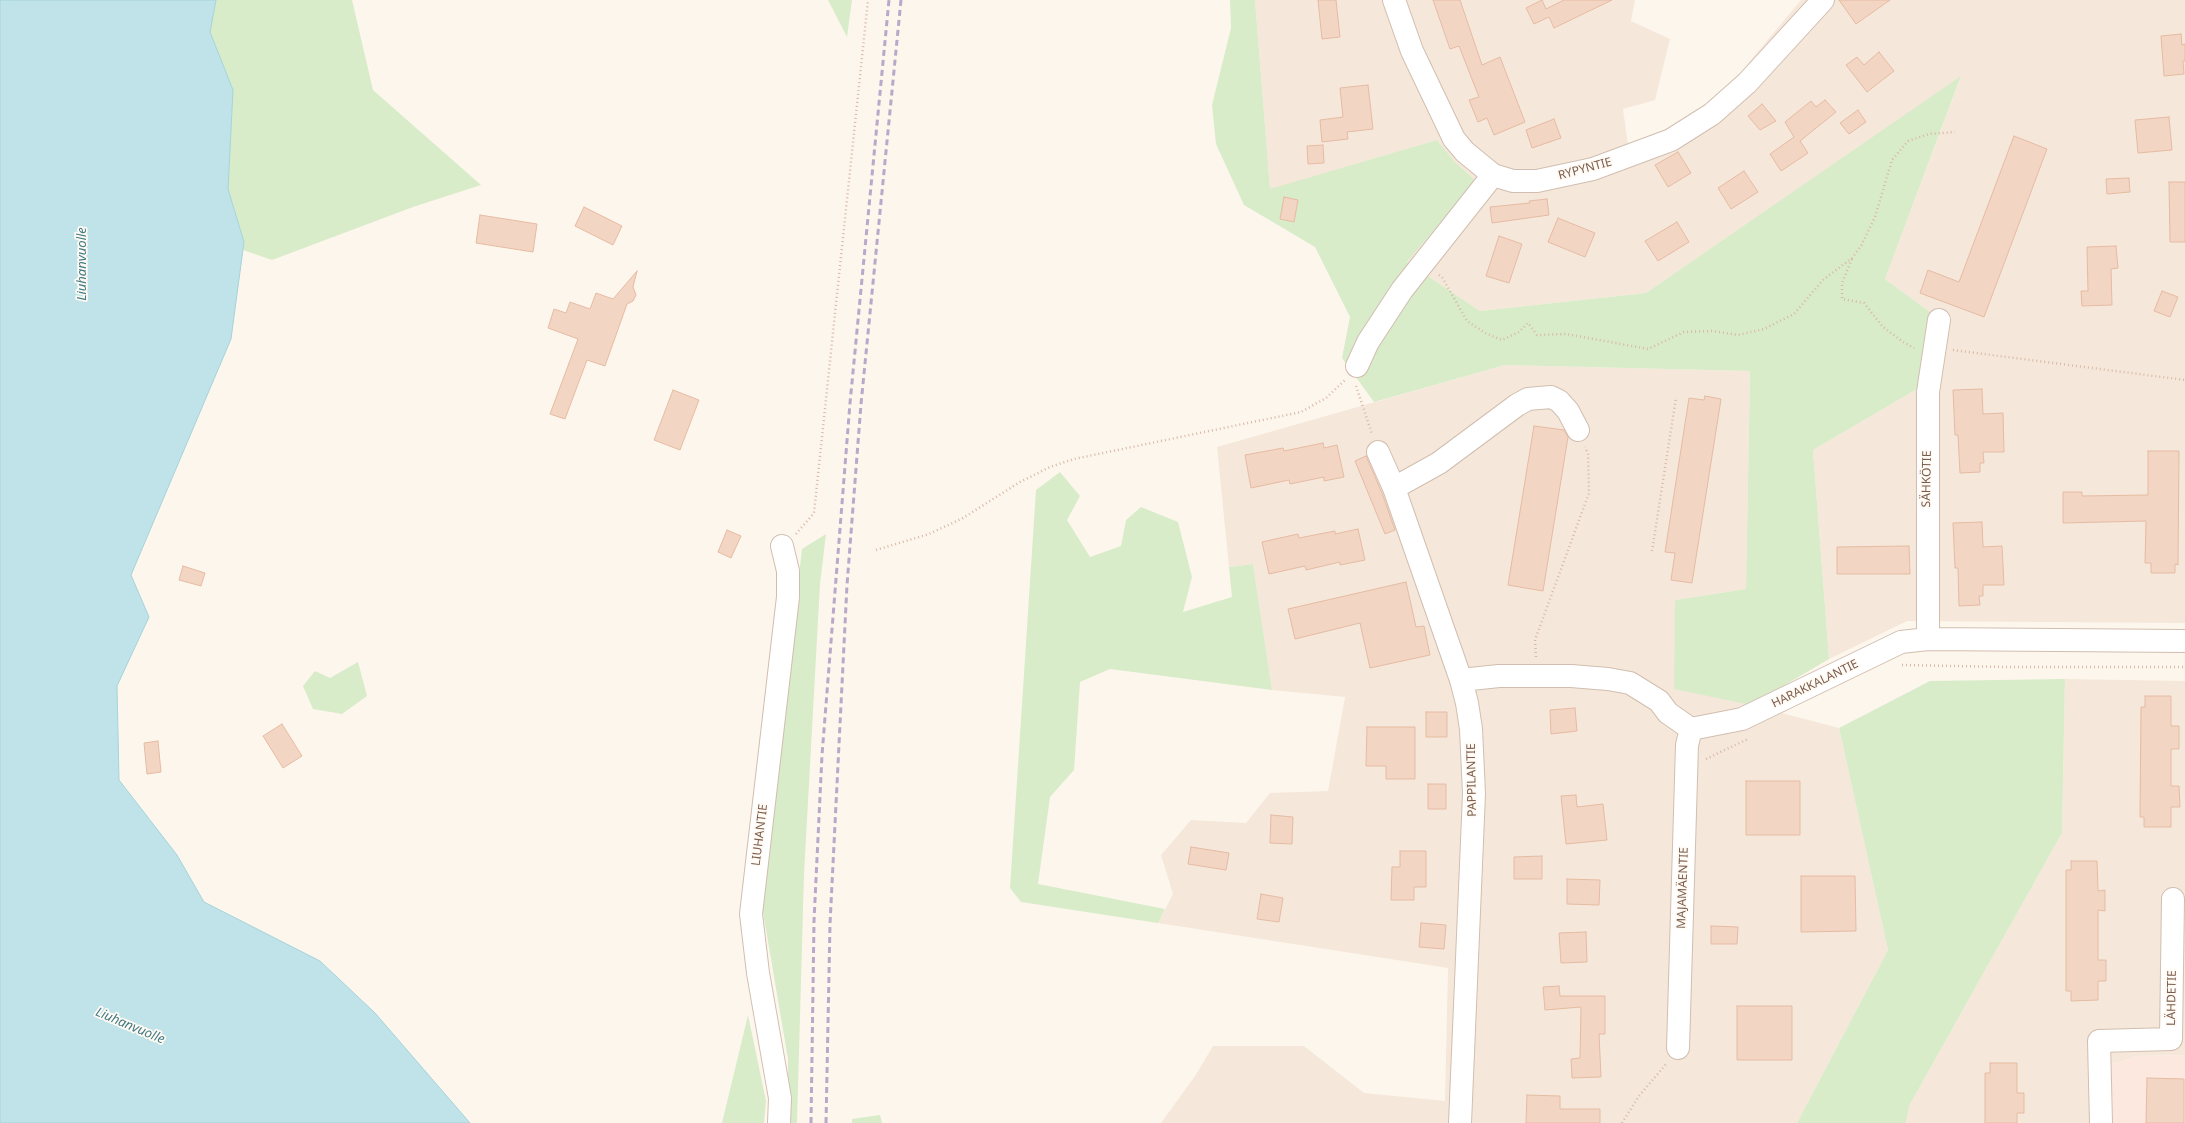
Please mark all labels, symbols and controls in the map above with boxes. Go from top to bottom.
street label: RYPYNTIE [1557,155,1613,183]
water label: Liuhanvuolle [74,227,90,301]
street label: SÄHKÖTIE [1919,450,1935,508]
street label: HARAKKALANTIE [1769,657,1861,711]
street label: PAPPILANTIE [1464,743,1480,817]
street label: LIUHANTIE [749,803,771,867]
street label: MAJAMÄENTIE [1674,847,1692,929]
street label: LÄHDETIE [2164,970,2180,1026]
water label: Liuhanvuolle [93,1004,167,1048]

